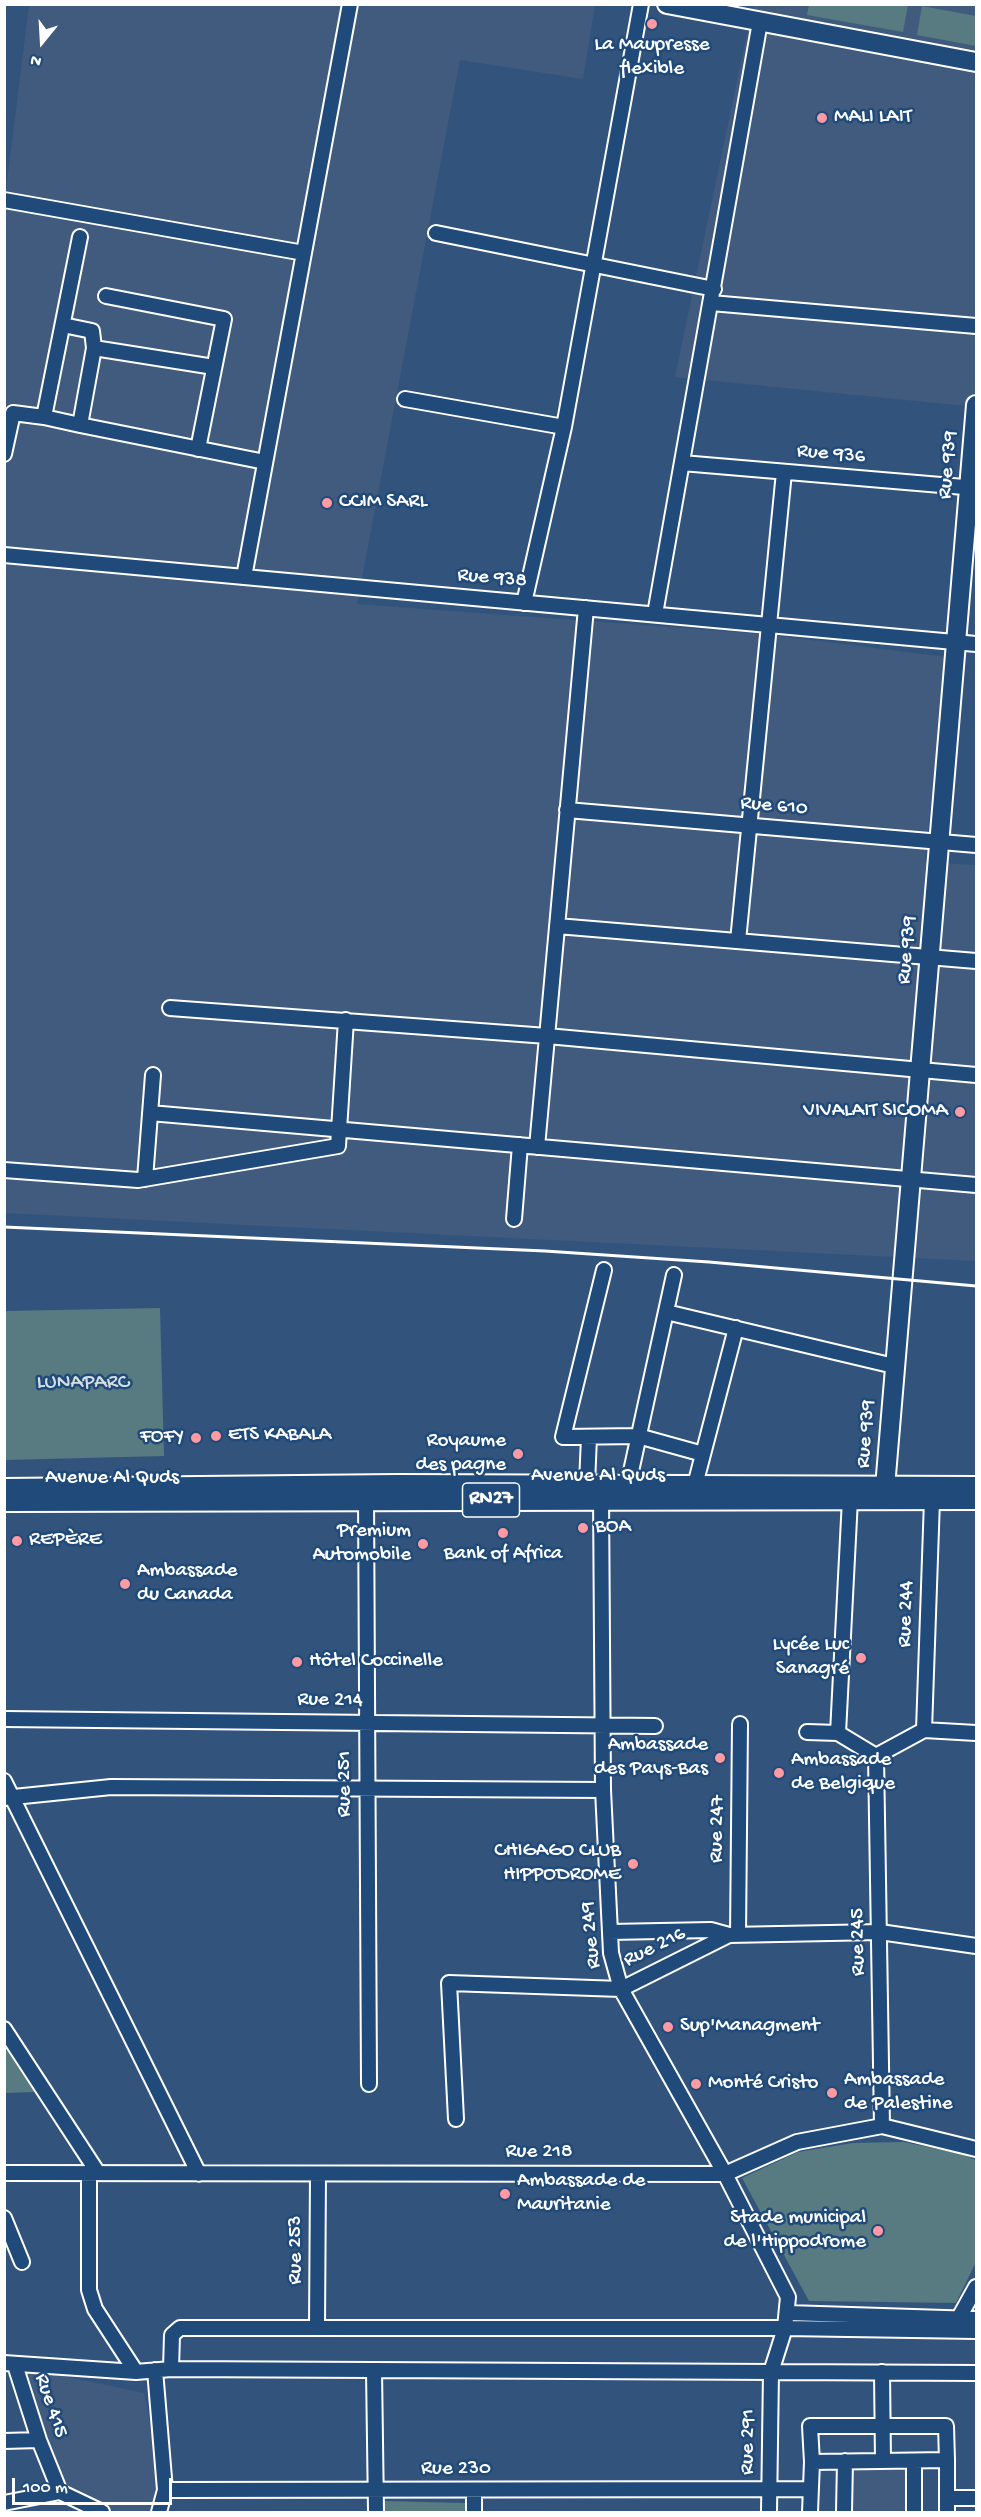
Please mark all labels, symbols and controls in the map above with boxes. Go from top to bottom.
north arrow [12,12,72,72]
marker: La Maupresse flexible [645,17,659,31]
place label: La Maupresse flexible [594,33,710,83]
text: N [28,49,44,70]
place label: MALI LAIT [834,105,912,131]
marker: MALI LAIT [815,111,829,125]
street label: Rue 939 [933,430,965,500]
street label: Rue 936 [796,439,866,471]
place label: CCIM SARL [339,490,427,516]
marker: CCIM SARL [320,496,334,510]
street label: Rue 938 [456,563,528,595]
street label: Rue 610 [739,791,809,823]
street label: Rue 939 [892,915,924,985]
place label: VIVALAIT SICOMA [803,1099,948,1125]
marker: VIVALAIT SICOMA [953,1105,967,1119]
park label: LUNAPARC [37,1371,129,1397]
street label: Rue 939 [852,1399,882,1469]
place label: ETS KABALA [228,1423,331,1449]
place label: FOFY [140,1425,184,1451]
marker: ETS KABALA [209,1429,223,1443]
place label: Royaume des pagne [415,1429,506,1479]
marker: FOFY [189,1431,203,1445]
marker: Royaume des pagne [511,1447,525,1461]
street label: Avenue Al Quds [531,1464,665,1490]
street label: Avenue Al Quds [45,1466,179,1492]
road number: RN27 [462,1483,520,1517]
place label: BOA [595,1515,631,1541]
place label: Premium Automobile [312,1519,411,1569]
marker: BOA [576,1521,590,1535]
marker: Bank of Africa [496,1526,510,1540]
place label: REPÈRE [29,1528,102,1554]
marker: REPÈRE [10,1534,24,1548]
marker: Premium Automobile [416,1537,430,1551]
place label: Bank of Africa [444,1542,562,1568]
place label: Ambassade du Canada [137,1559,237,1609]
marker: Ambassade du Canada [118,1577,132,1591]
street label: Rue 244 [893,1580,921,1648]
place label: Lycée Luc Sanagré [773,1633,849,1683]
place label: Hôtel Coccinelle [309,1649,443,1675]
marker: Lycée Luc Sanagré [854,1651,868,1665]
marker: Hôtel Coccinelle [290,1655,304,1669]
street label: Rue 214 [297,1688,363,1714]
place label: Ambassade des Pays-Bas [594,1733,708,1783]
place label: Ambassade de Belgique [791,1748,895,1798]
street label: Rue 251 [333,1751,359,1817]
marker: Ambassade des Pays-Bas [713,1751,727,1765]
marker: Ambassade de Belgique [772,1766,786,1780]
street label: Rue 247 [705,1795,731,1863]
place label: CHIGAGO CLUB HIPPODROME [494,1839,621,1889]
marker: CHIGAGO CLUB HIPPODROME [626,1857,640,1871]
street label: Rue 249 [576,1900,608,1970]
street label: Rue 245 [846,1908,872,1976]
street label: Rue 216 [620,1922,690,1974]
place label: Sup'Managment [680,2014,819,2040]
marker: Sup'Managment [661,2020,675,2034]
place label: Ambassade de Palestine [844,2068,952,2118]
place label: Monté Cristo [708,2071,818,2097]
marker: Monté Cristo [689,2077,703,2091]
marker: Ambassade de Palestine [825,2086,839,2100]
street label: Rue 218 [506,2140,572,2166]
place label: Ambassade de Mauritanie [517,2169,645,2219]
marker: Ambassade de Mauritanie [498,2187,512,2201]
place label: Stade municipal de l'Hippodrome [723,2206,866,2256]
street label: Rue 253 [284,2216,310,2284]
marker: Stade municipal de l'Hippodrome [871,2224,885,2238]
street label: Rue 415 [27,2371,73,2441]
street label: Rue 291 [736,2409,762,2475]
street label: Rue 230 [421,2457,491,2483]
scale bar [15,2466,176,2504]
text: 100 m [23,2478,68,2499]

